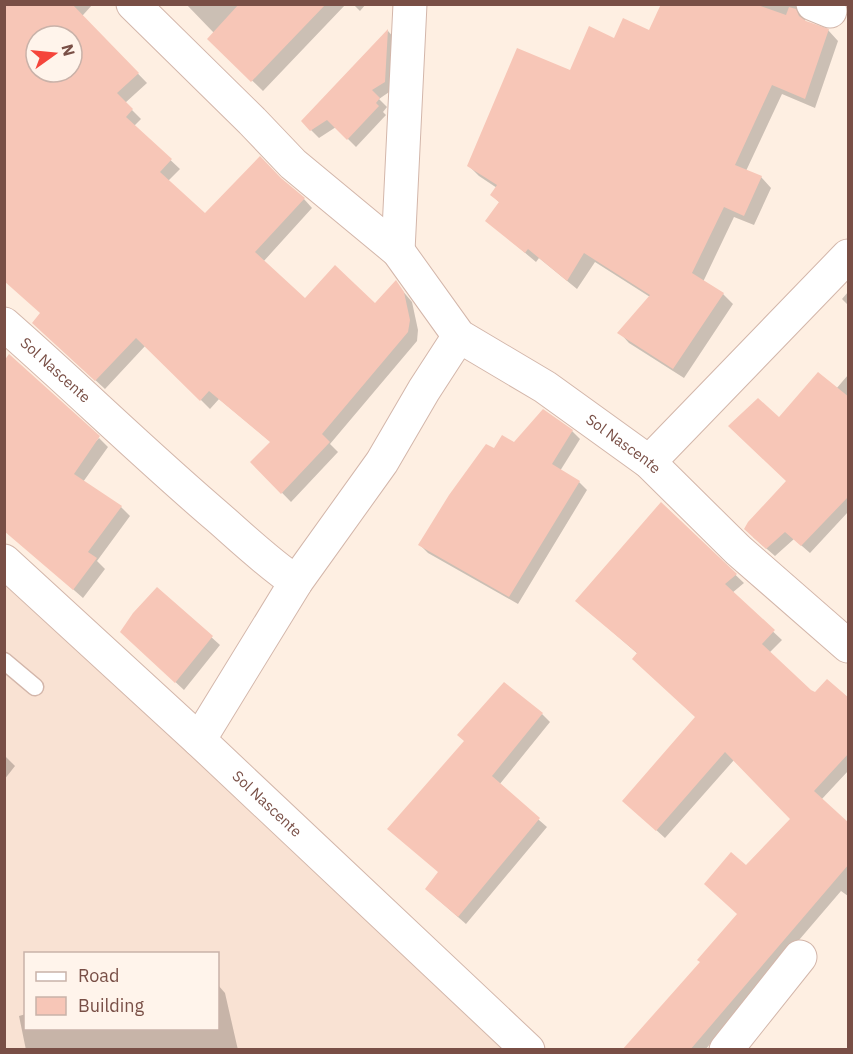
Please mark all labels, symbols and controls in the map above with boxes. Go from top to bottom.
north arrow [24,24,84,84]
text: N [57,42,80,58]
street label: Sol Nascente [17,333,95,407]
street label: Sol Nascente [582,410,665,477]
street label: Sol Nascente [229,766,306,841]
legend [24,952,219,1030]
text: Road [78,964,119,987]
text: Building [78,994,145,1017]

